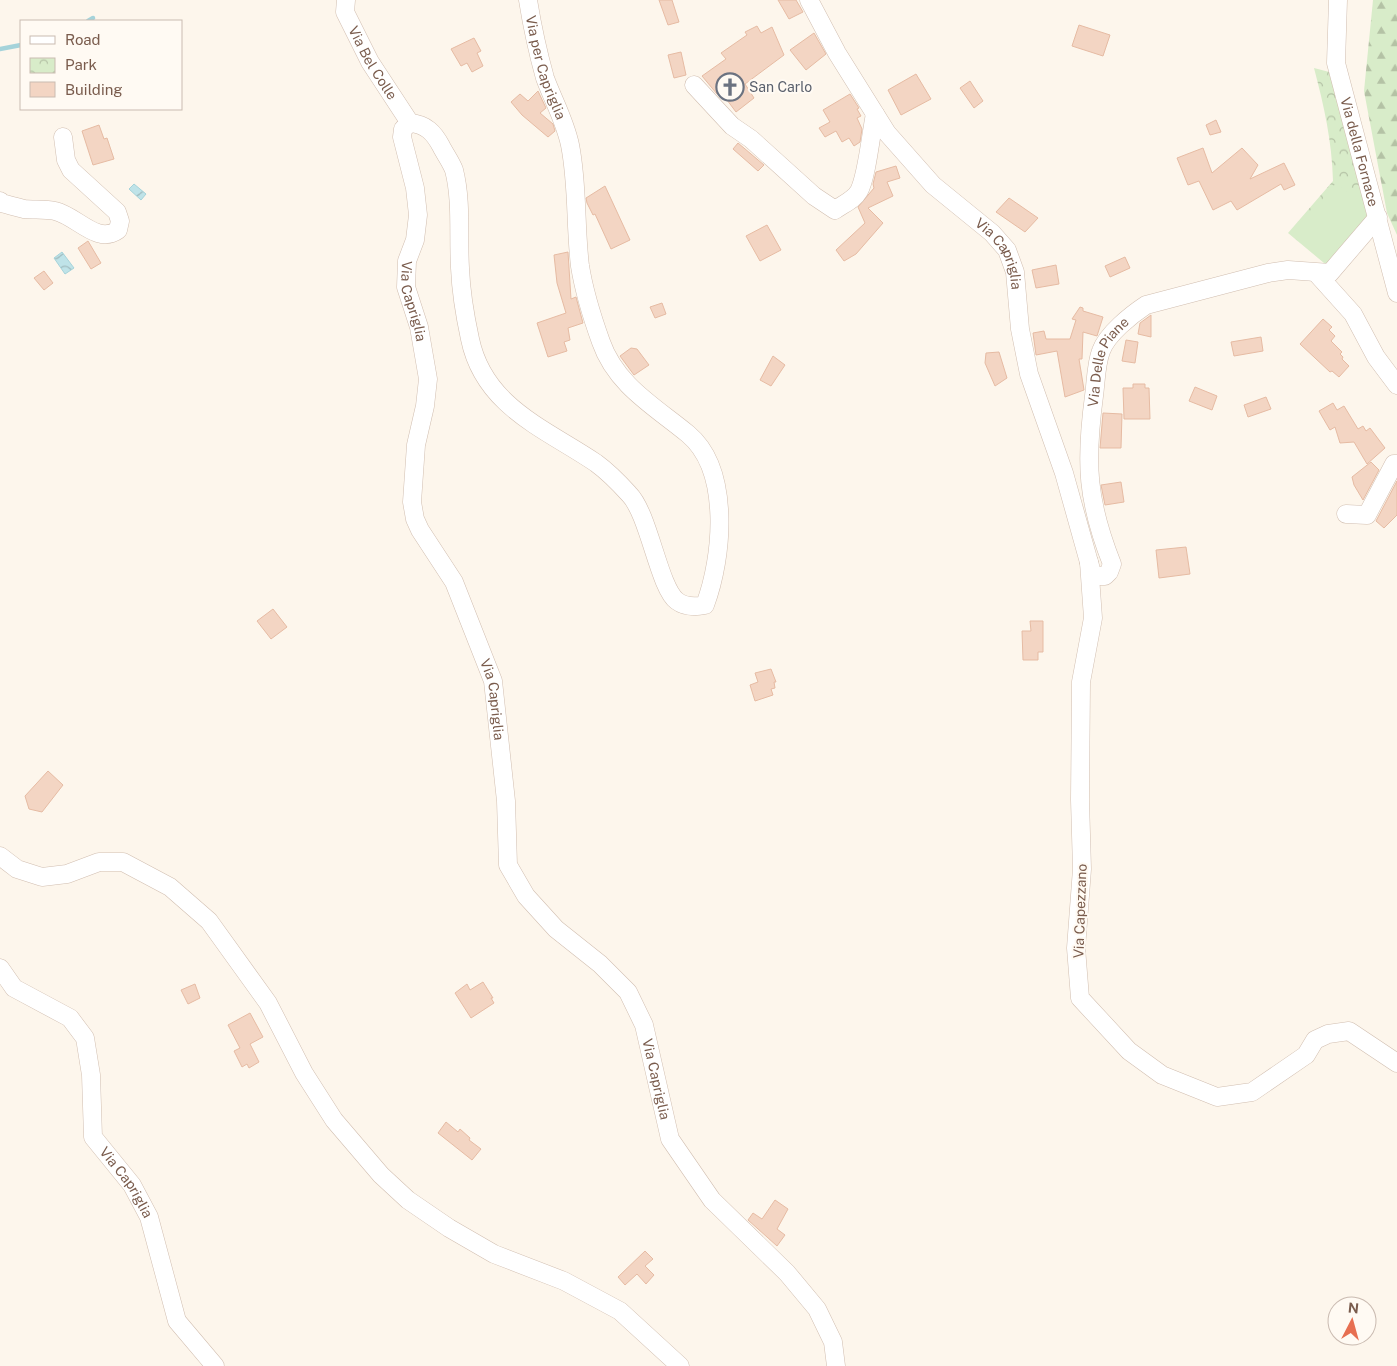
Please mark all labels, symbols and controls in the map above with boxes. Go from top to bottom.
street label: Via per Capriglia [523,14,569,122]
legend [20,20,182,110]
street label: Via Bel Colle [345,23,400,103]
text: Road [65,31,101,48]
text: Park [65,56,97,73]
church icon: San Carlo [715,72,745,102]
place label: San Carlo [749,79,812,95]
text: Building [65,81,123,98]
street label: Via della Fornace [1337,96,1382,208]
street label: Via Capriglia [972,215,1025,290]
street label: Via Capriglia [398,261,429,343]
street label: Via Delle Piane [1085,314,1132,408]
street label: Via Capriglia [477,657,507,741]
street label: Via Capezzano [1070,863,1090,959]
street label: Via Capriglia [639,1037,673,1121]
street label: Via Capriglia [96,1144,156,1221]
north arrow [1327,1296,1377,1346]
text: N [1347,1300,1360,1317]

